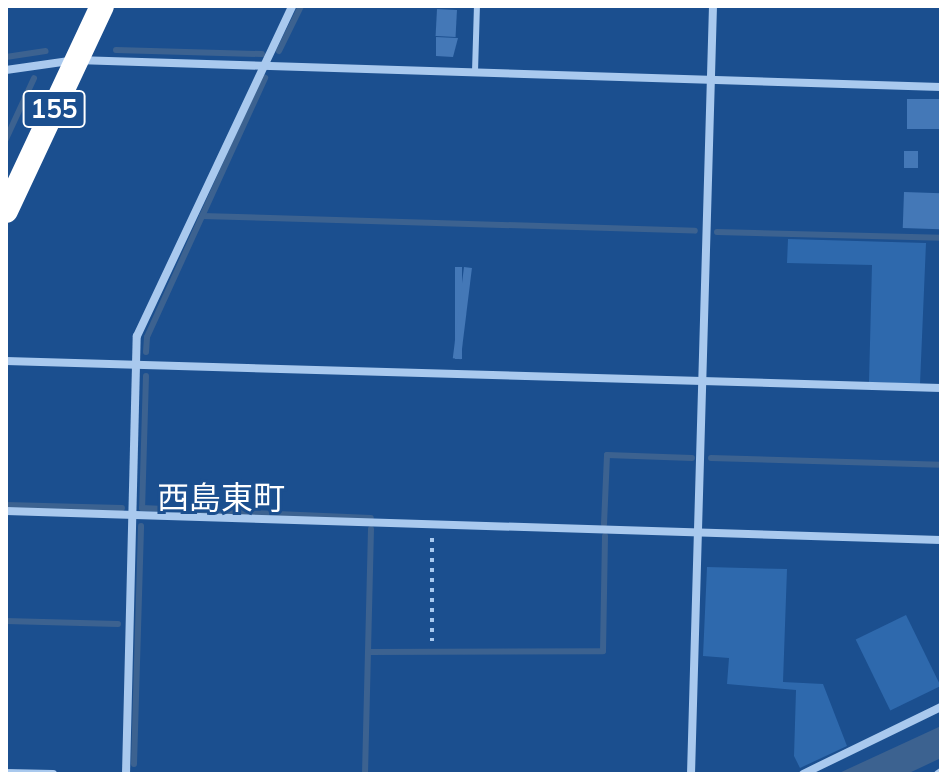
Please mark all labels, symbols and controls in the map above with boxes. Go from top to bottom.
road number: 155 [22,87,86,131]
district label: 西島東町 [157,478,285,516]

